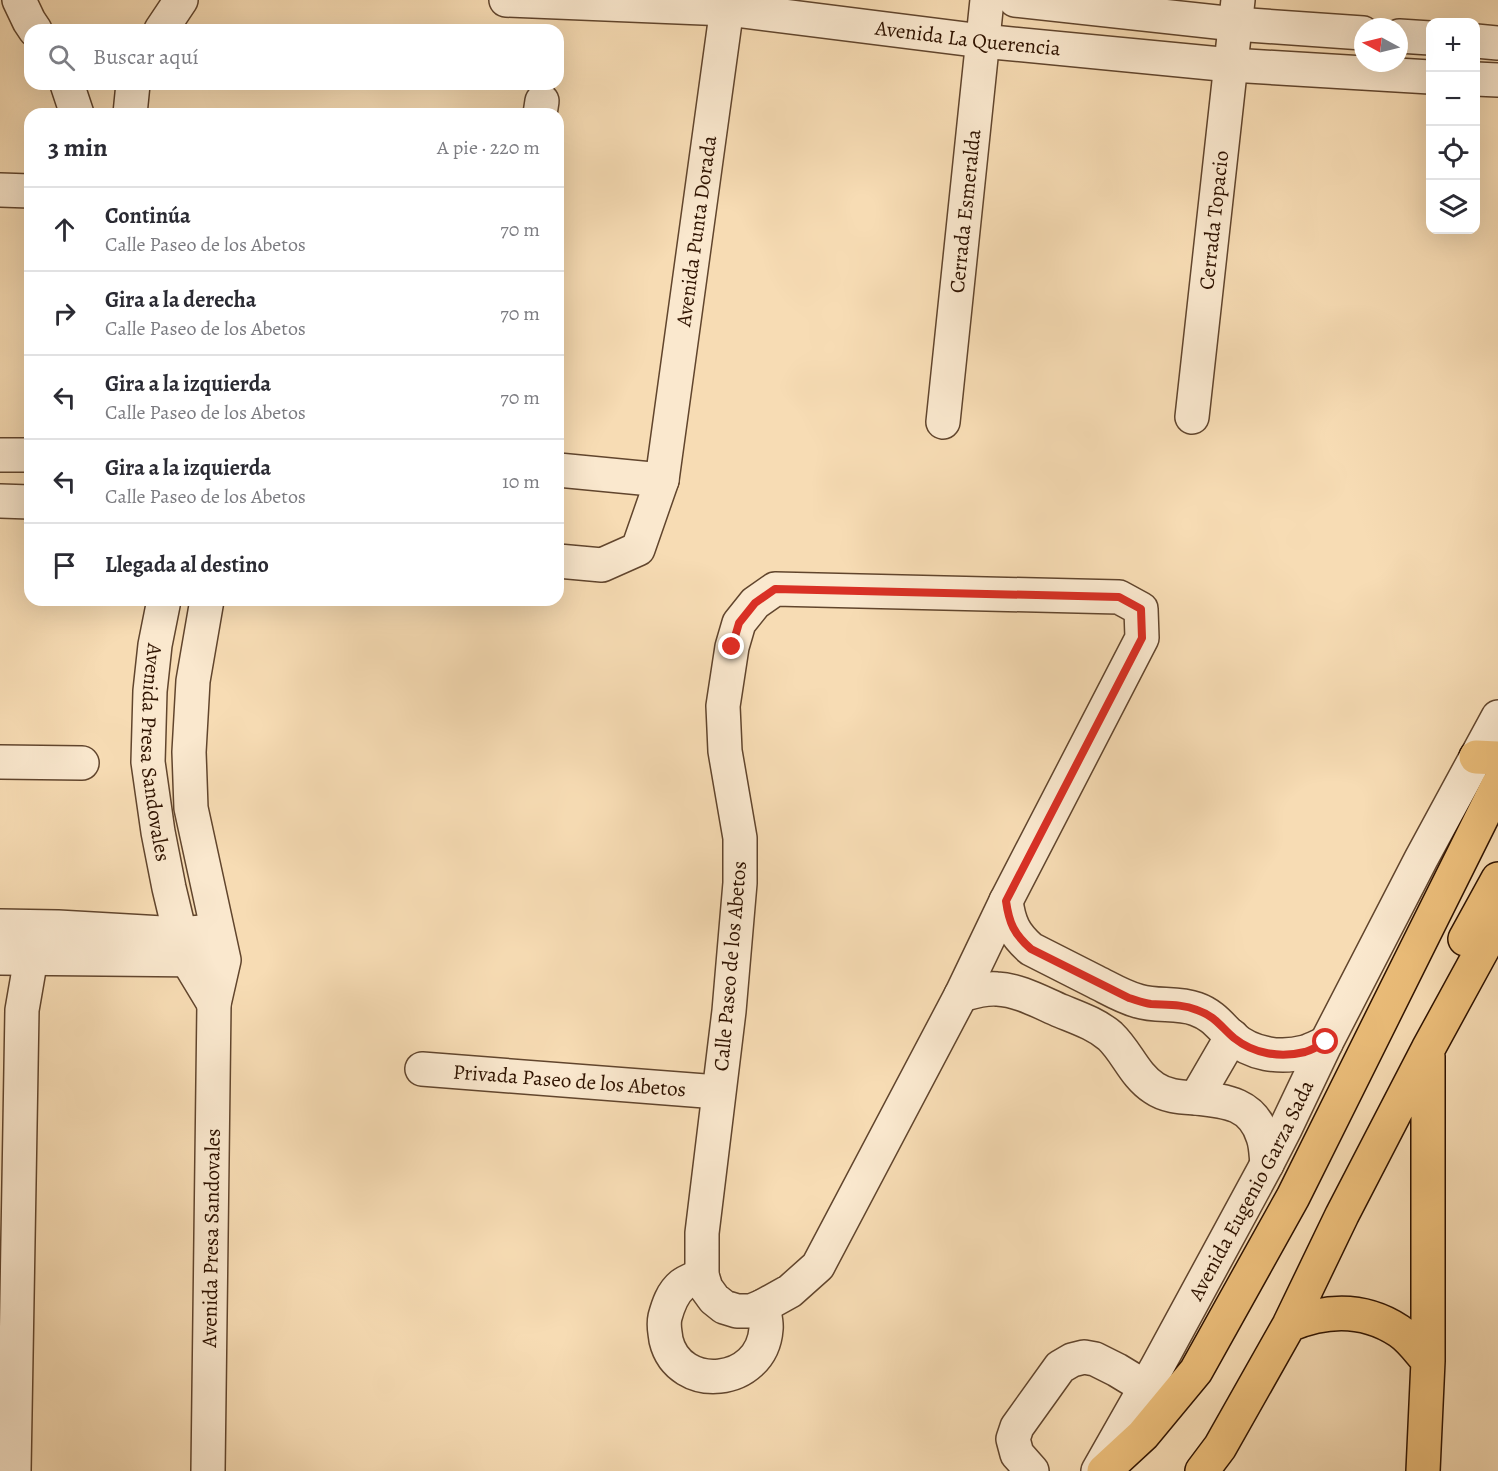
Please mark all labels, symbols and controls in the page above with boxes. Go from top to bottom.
street label: Avenida La Querencia [873,14,1062,63]
north arrow [1354,18,1408,72]
map controls [1426,18,1480,234]
button: + [1426,18,1480,72]
search box [24,24,564,90]
icon: search [45,41,78,74]
text: Buscar aquí [93,42,199,72]
button: − [1426,72,1480,126]
button: locate [1426,126,1480,180]
street label: Cerrada Esmeralda [943,128,987,295]
text: 3 min [48,130,108,165]
text: A pie · 220 m [437,134,540,161]
street label: Avenida Punta Dorada [669,134,723,329]
street label: Cerrada Topacio [1192,149,1235,291]
button: layers [1426,180,1480,234]
text: Continúa [105,201,191,231]
icon: ahead [48,213,81,246]
text: 70 m [500,216,540,243]
text: Calle Paseo de los Abetos [105,231,306,258]
text: Gira a la derecha [105,285,256,315]
icon: right [48,297,81,330]
text: 70 m [500,300,540,327]
text: Calle Paseo de los Abetos [105,315,306,342]
text: Gira a la izquierda [105,369,271,399]
icon: left [48,381,81,414]
text: 70 m [500,384,540,411]
text: Calle Paseo de los Abetos [105,399,306,426]
text: Gira a la izquierda [105,453,271,483]
icon: left [48,465,81,498]
text: 10 m [502,468,540,495]
text: Calle Paseo de los Abetos [105,483,306,510]
icon: arrive [48,549,81,582]
text: Llegada al destino [105,550,269,580]
route end [718,633,744,659]
street label: Avenida Presa Sandovales [134,641,177,864]
street label: Calle Paseo de los Abetos [707,860,753,1072]
route start [1312,1028,1338,1054]
street label: Privada Paseo de los Abetos [452,1057,687,1103]
street label: Avenida Eugenio Garza Sada [1181,1075,1320,1306]
street label: Avenida Presa Sandovales [195,1128,227,1349]

